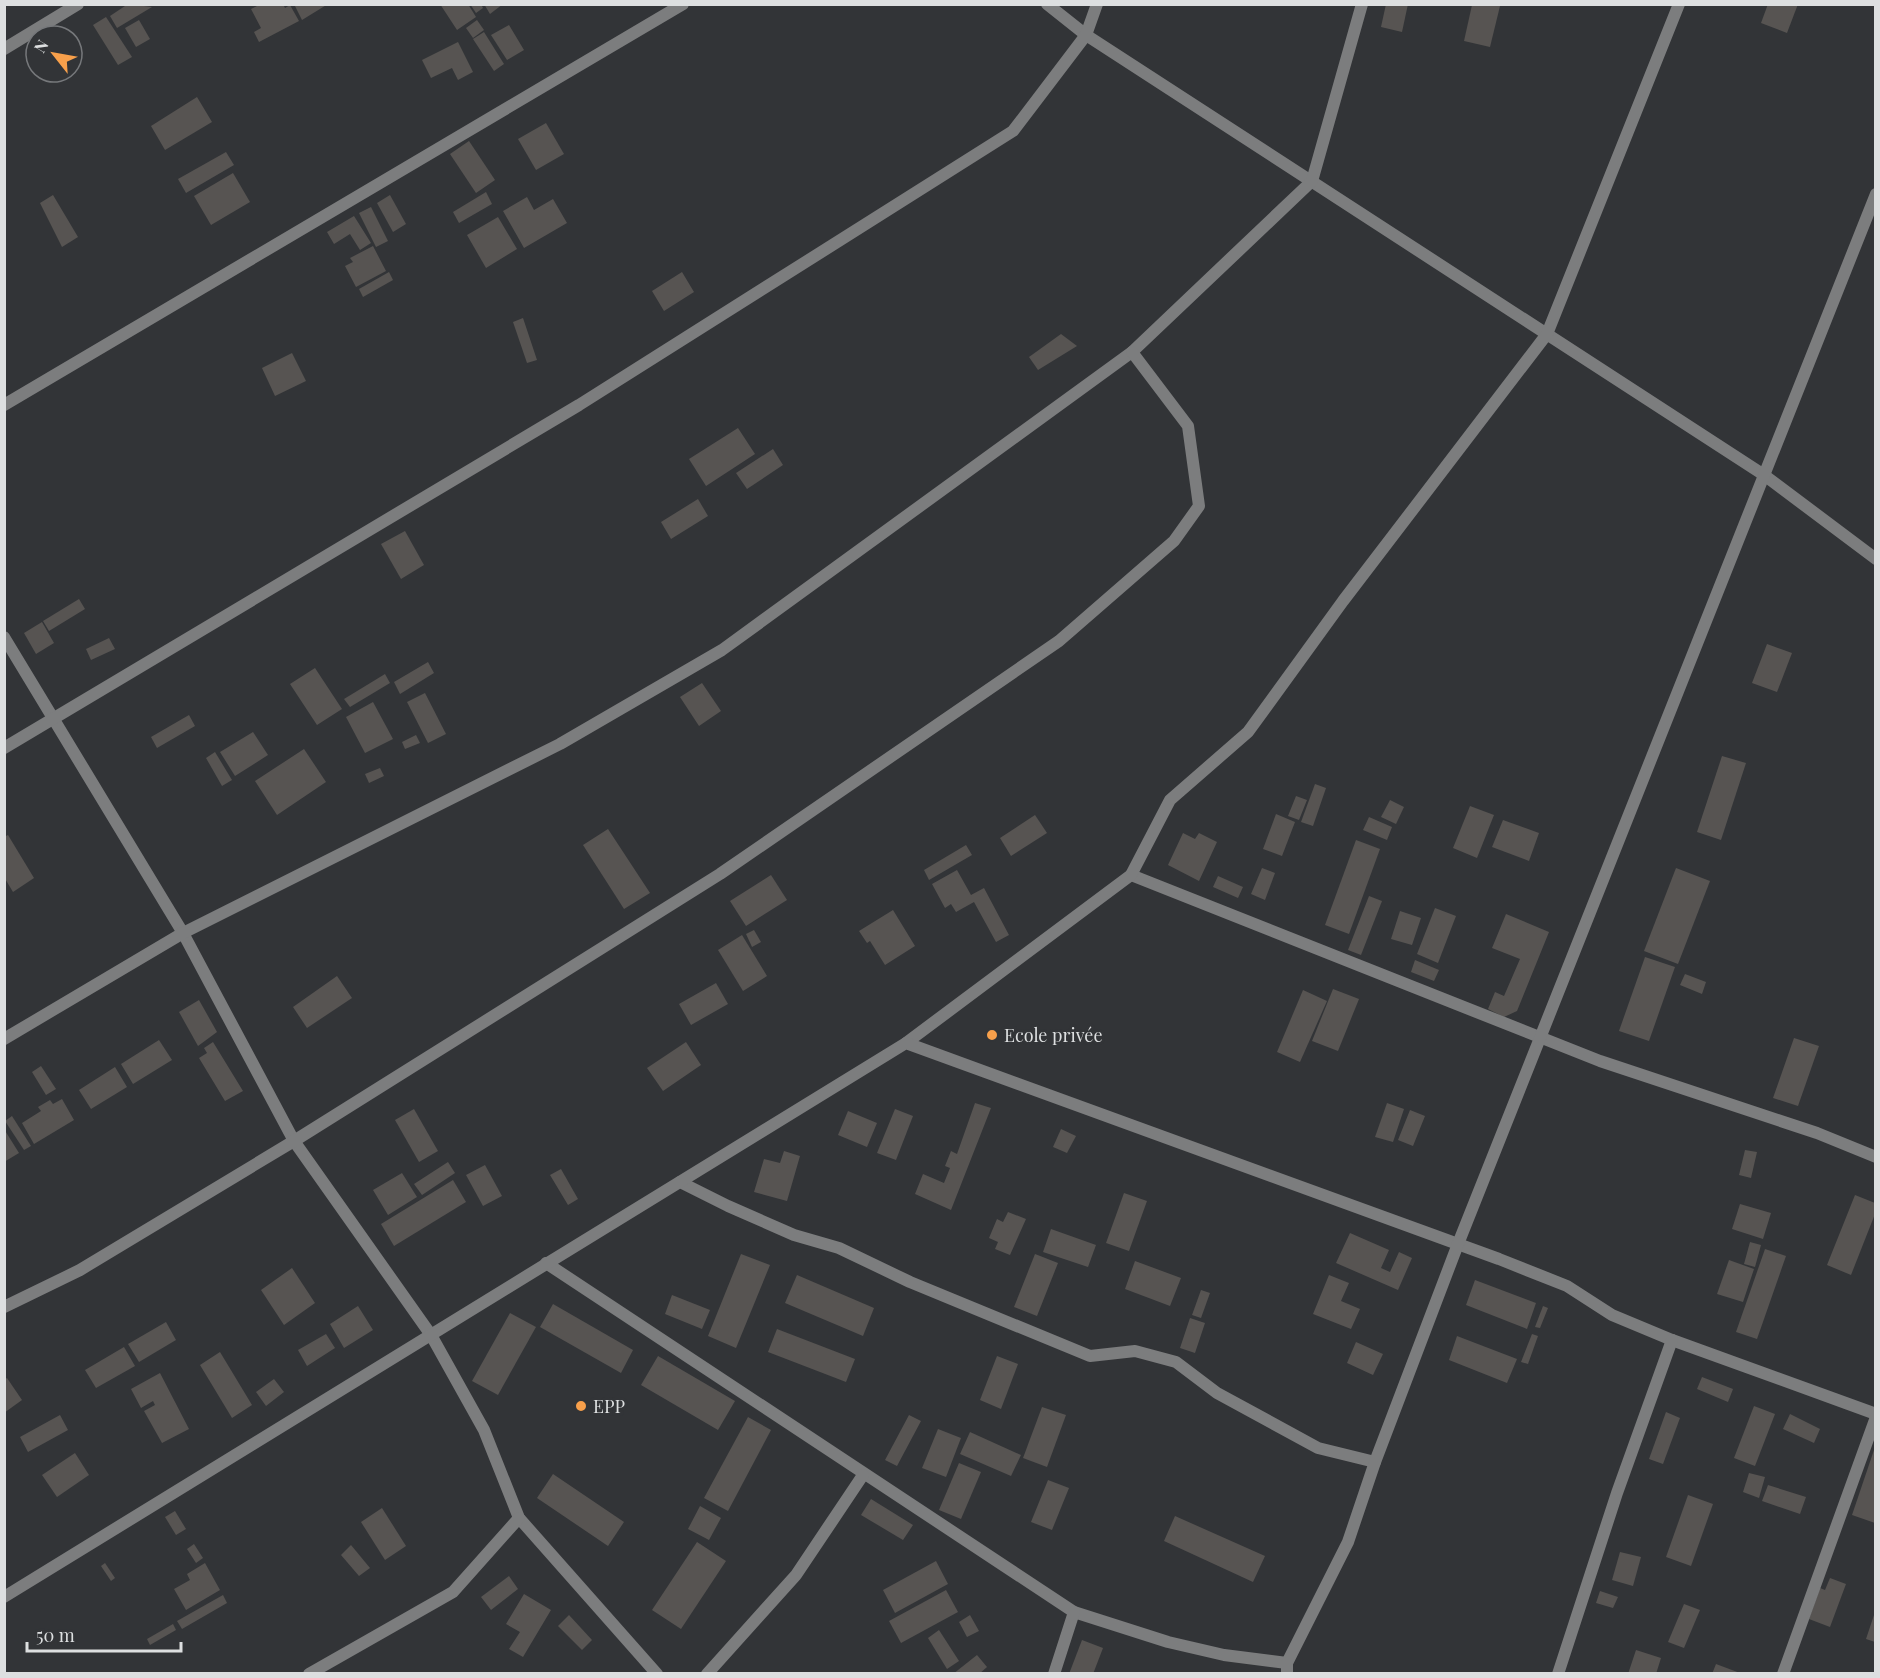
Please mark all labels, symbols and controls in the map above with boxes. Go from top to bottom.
north arrow [24,24,84,84]
text: N [29,35,53,56]
place label: Ecole privée [1004,1023,1103,1047]
marker: Ecole privée [985,1028,999,1042]
place label: EPP [593,1394,625,1418]
marker: EPP [574,1399,588,1413]
scale bar [27,1615,182,1653]
text: 50 m [36,1623,75,1647]

